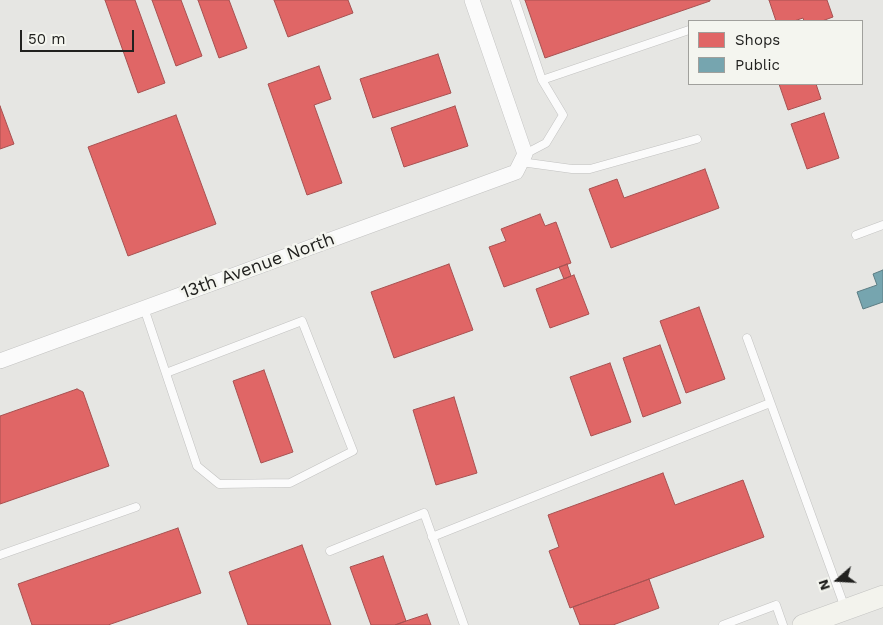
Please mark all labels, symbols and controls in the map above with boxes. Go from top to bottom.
scale bar [22,20,136,52]
legend [688,20,863,85]
text: 50 m [28,30,65,48]
text: Shops [735,31,780,49]
text: Public [735,56,780,74]
street label: 13th Avenue North [178,228,338,304]
north arrow [813,555,863,605]
text: N [815,577,833,592]

